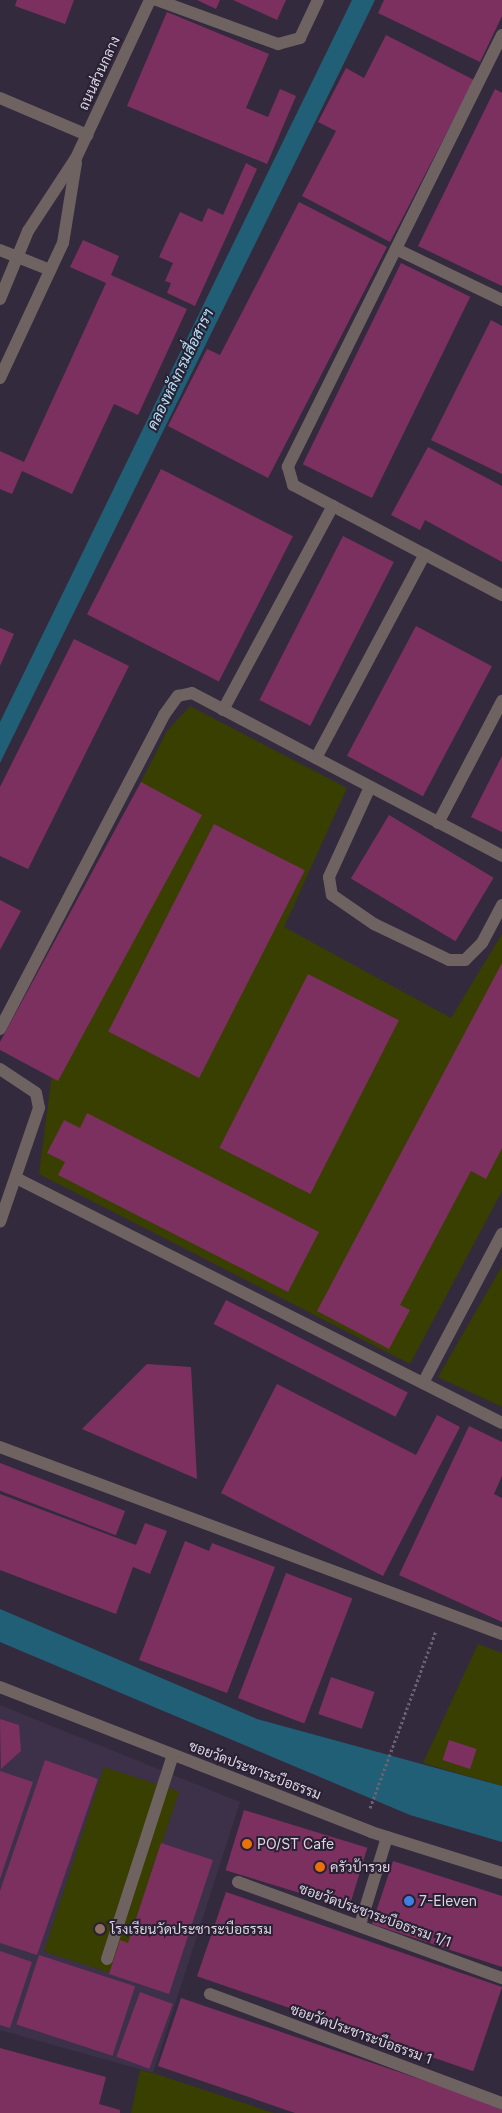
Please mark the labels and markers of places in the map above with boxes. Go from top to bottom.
place label: PO/ST Cafe [257,1836,334,1852]
marker: PO/ST Cafe [241,1838,253,1850]
place label: ครัวป้ารวย [330,1859,390,1875]
marker: ครัวป้ารวย [314,1861,326,1873]
place label: 7-Eleven [419,1893,477,1909]
marker: 7-Eleven [403,1895,415,1907]
place label: โรงเรียนวัดประชาระบือธรรม [110,1921,272,1937]
marker: โรงเรียนวัดประชาระบือธรรม [94,1923,106,1935]

